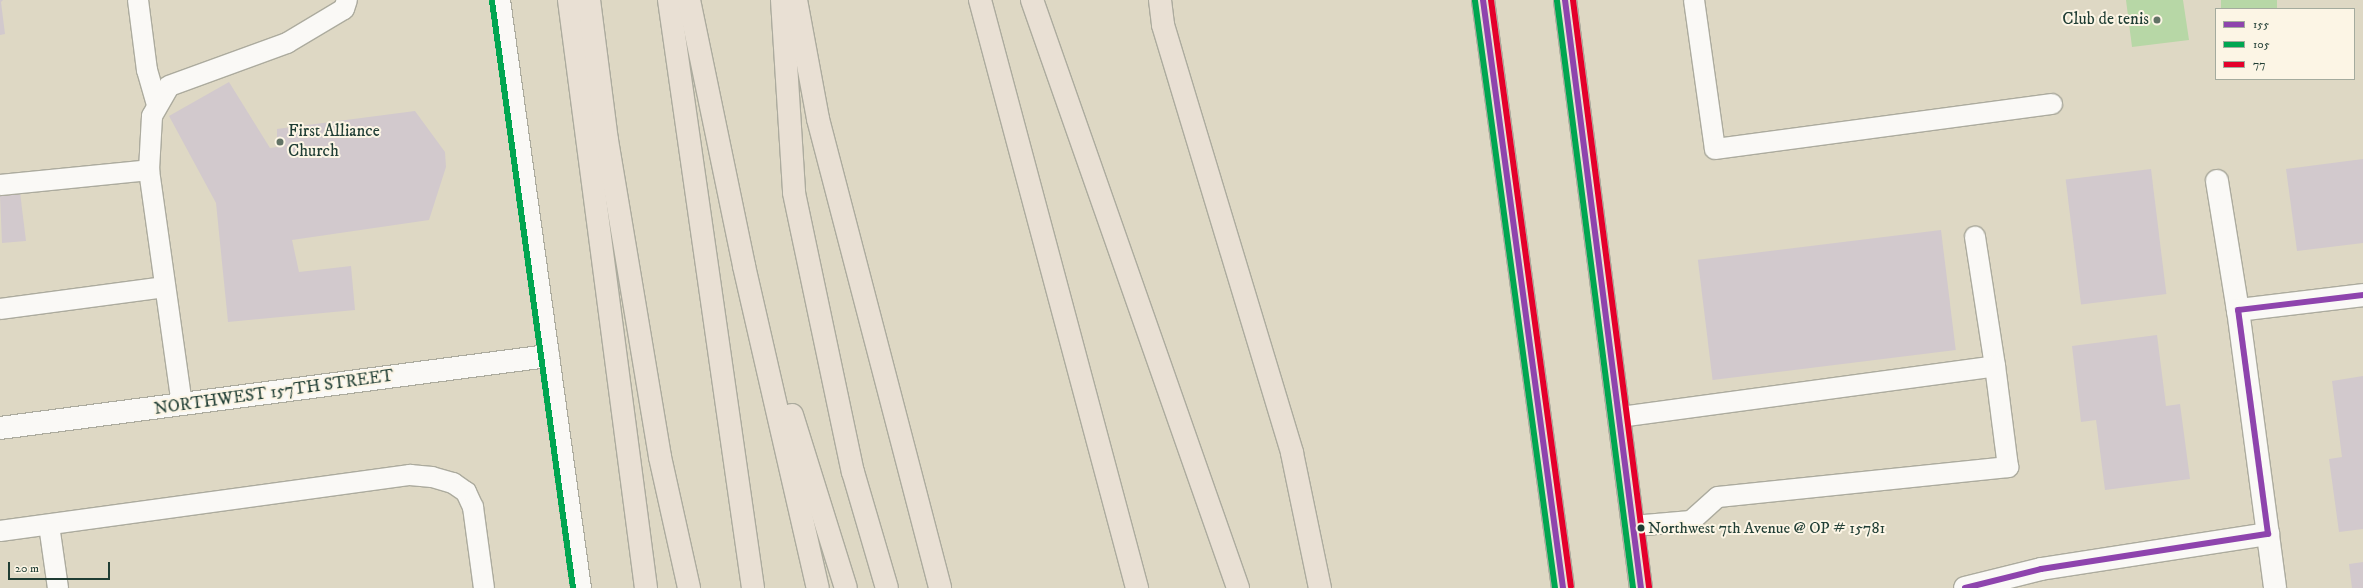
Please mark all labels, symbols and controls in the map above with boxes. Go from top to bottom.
legend [2215,8,2355,80]
place label: Club de tenis [2062,10,2149,30]
marker: Club de tenis [2152,15,2162,25]
text: 155 [2253,17,2269,32]
text: 105 [2253,37,2270,52]
text: 77 [2253,57,2266,72]
place label: First Alliance Church [288,122,380,162]
marker: First Alliance Church [275,137,285,147]
street label: NORTHWEST 157TH STREET [153,366,395,420]
place label: Northwest 7th Avenue @ OP # 15781 [1648,518,1885,538]
marker: Northwest 7th Avenue @ OP # 15781 [1636,523,1646,533]
scale bar [10,554,112,580]
text: 20 m [15,561,39,576]

